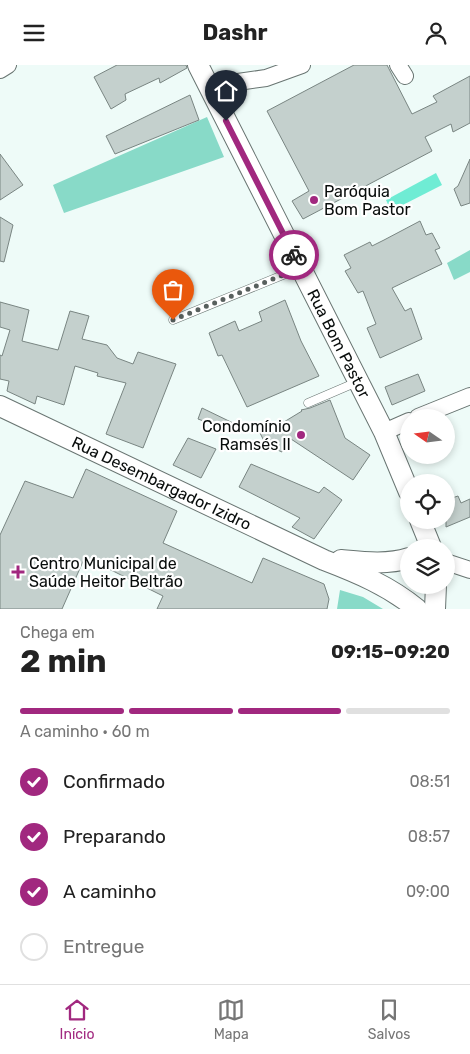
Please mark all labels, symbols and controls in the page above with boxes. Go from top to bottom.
icon: menu [20,19,48,47]
text: Dashr [202,19,268,46]
icon: person [422,19,450,47]
pin [205,70,247,121]
icon: home [212,77,240,105]
place label: Paróquia Bom Pastor [324,182,411,219]
marker: Paróquia Bom Pastor [308,194,320,206]
courier [269,230,319,280]
icon: bike [280,241,308,269]
pin [152,269,194,320]
icon: bag [159,276,187,304]
street label: Rua Bom Pastor [303,286,374,401]
north arrow [400,409,455,464]
map controls [400,409,455,594]
place label: Condomínio Ramsés II [202,417,291,454]
marker: Condomínio Ramsés II [295,429,307,441]
street label: Rua Desembargador Izidro [69,433,254,534]
button: locate [400,474,455,529]
button: layers [400,539,455,594]
place label: Centro Municipal de Saúde Heitor Beltrão [29,554,183,591]
marker: Centro Municipal de Saúde Heitor Beltrão [11,565,25,579]
text: Chega em [20,623,95,642]
text: 09:15–09:20 [331,640,450,663]
text: 2 min [20,642,107,680]
text: A caminho · 60 m [20,722,150,741]
icon: check [20,768,48,796]
text: Confirmado [63,770,165,793]
text: 08:51 [409,772,450,791]
icon: check [20,823,48,851]
text: Preparando [63,825,166,848]
text: 08:57 [408,827,450,846]
icon: check [20,878,48,906]
text: A caminho [63,880,156,903]
text: 09:00 [406,882,450,901]
text: Entregue [63,935,144,958]
tab: Início [60,996,94,1043]
tab: Mapa [214,996,249,1043]
tab: Salvos [368,996,410,1043]

